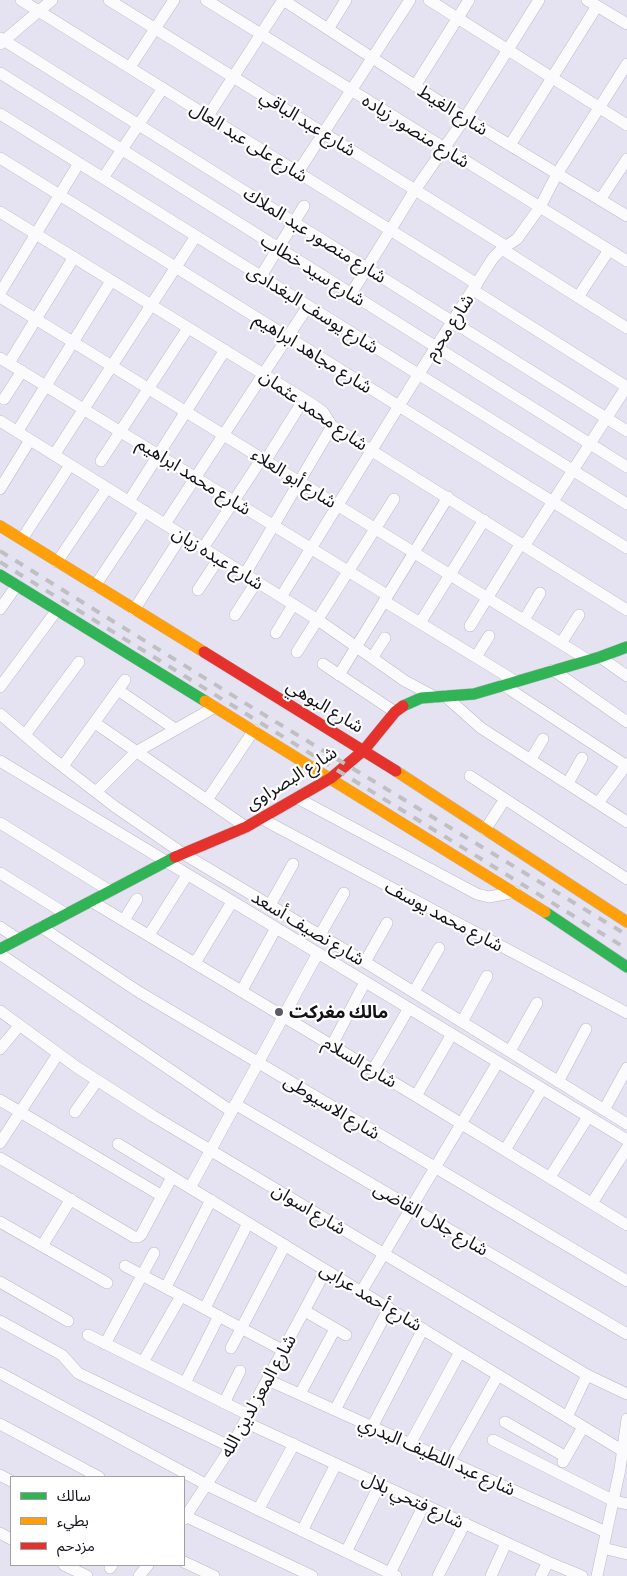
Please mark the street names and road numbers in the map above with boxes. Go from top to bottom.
street label: شارع الغيط [414,80,492,140]
street label: شارع عبد الباقي [256,85,360,161]
street label: شارع منصور زياده [358,89,474,173]
street label: شارع على عبد العال [186,97,312,187]
street label: شارع منصور عبد الملاك [240,182,390,288]
street label: شارع سيد خطاب [257,229,369,311]
street label: شارع يوسف البغدادى [243,260,383,358]
street label: شارع محرم [420,290,478,364]
street label: شارع مجاهد ابراهيم [250,308,376,398]
street label: شارع محمد عثمان [256,365,372,455]
street label: شارع محمد ابراهيم [133,432,255,520]
street label: شارع أبو العلاء [247,443,341,513]
street label: شارع عبده زيان [168,521,268,595]
street label: شارع البوهي [283,675,367,737]
street label: شارع البصراوى [241,741,341,815]
street label: شارع محمد يوسف [381,876,507,956]
street label: شارع نصيف أسعد [248,886,368,970]
street label: شارع السلام [319,1032,401,1092]
street label: شارع الاسيوطى [280,1070,384,1144]
street label: شارع جلال القاضى [370,1177,492,1261]
street label: شارع اسوان [268,1179,350,1239]
street label: شارع أحمد عرابى [316,1258,426,1336]
street label: شارع المعز لدين الله [215,1331,301,1461]
street label: شارع عبد اللطيف البدري [355,1412,519,1500]
street label: شارع فتحي بلال [359,1467,467,1533]

